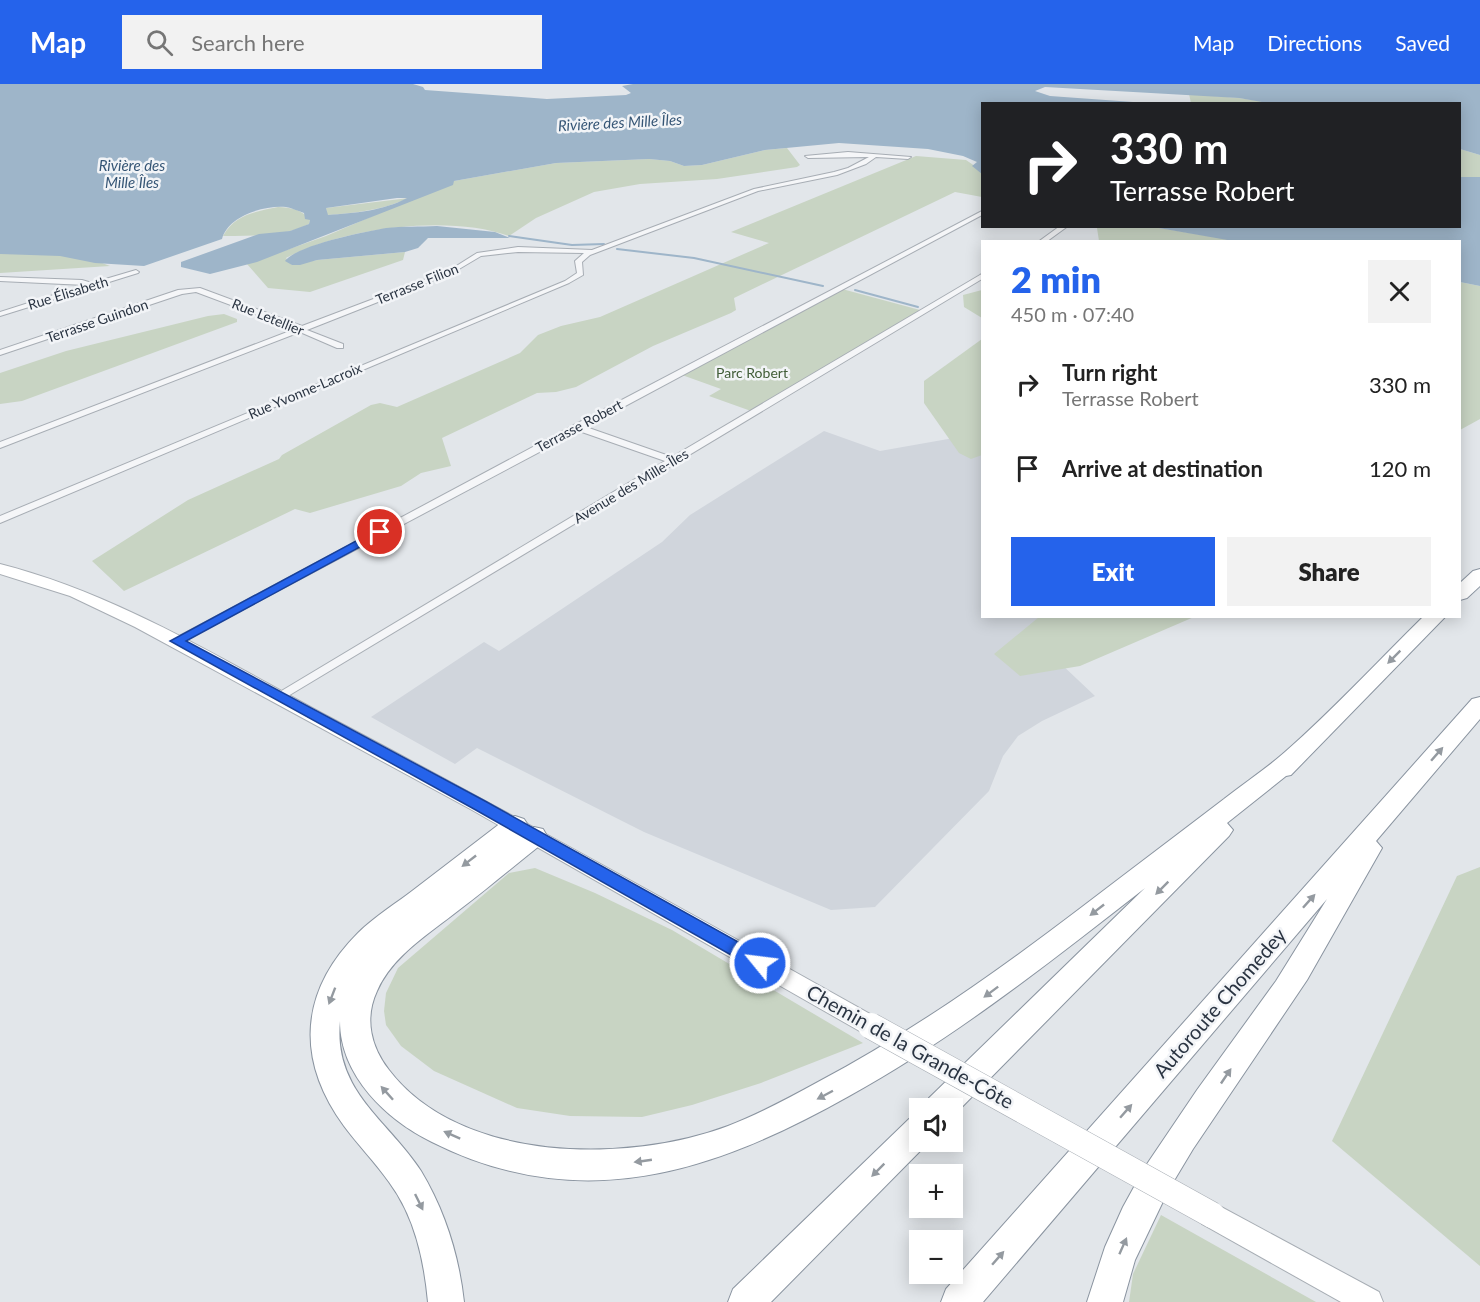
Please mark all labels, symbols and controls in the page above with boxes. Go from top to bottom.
search box [122,15,542,69]
text: Map [30,25,86,59]
icon: search [143,26,176,59]
text: Search here [191,29,305,56]
text: Map [1193,30,1234,55]
text: Directions [1267,30,1362,55]
text: Saved [1395,30,1450,55]
water label: Rivière des Mille Îles [557,110,682,134]
text: 330 m [1110,123,1228,173]
icon: right [1011,126,1089,204]
water label: Rivière des Mille Îles [99,156,165,191]
text: Terrasse Robert [1110,174,1295,207]
text: 2 min [1011,257,1101,301]
street label: Terrasse Filion [373,259,461,308]
button: close [1368,260,1431,323]
street label: Rue Élisabeth [26,272,110,313]
street label: Rue Letellier [230,294,307,339]
street label: Terrasse Guindon [44,295,150,346]
text: 450 m · 07:40 [1011,302,1134,326]
street label: Rue Yvonne-Lacroix [245,359,364,422]
text: Turn right [1062,359,1157,386]
park label: Parc Robert [716,364,788,381]
icon: right [1011,368,1044,401]
text: 330 m [1369,371,1431,398]
text: Terrasse Robert [1062,386,1199,410]
street label: Terrasse Robert [533,396,625,456]
street label: Avenue des Mille-Îles [570,445,691,527]
icon: arrive [1011,452,1044,485]
text: Arrive at destination [1062,455,1263,482]
text: 120 m [1369,455,1431,482]
pin [354,506,405,557]
icon: arrive [363,515,396,548]
button: Exit [1011,537,1215,606]
button: Share [1227,537,1431,606]
one-way arrow [1387,650,1401,665]
one-way arrow [1430,747,1443,762]
one-way arrow [462,855,477,867]
one-way arrow [1155,881,1169,895]
one-way arrow [1302,894,1315,909]
one-way arrow [1090,904,1105,916]
street label: Autoroute Chomedey [1148,922,1291,1082]
position arrow [728,931,792,995]
street label: Chemin de la Grande-Côte [803,979,1018,1113]
one-way arrow [983,986,998,998]
one-way arrow [327,987,336,1005]
one-way arrow [1220,1068,1232,1084]
one-way arrow [381,1086,394,1101]
one-way arrow [816,1090,833,1099]
map controls [909,1098,963,1284]
button: sound [909,1098,963,1152]
one-way arrow [1119,1103,1132,1119]
one-way arrow [443,1130,461,1140]
one-way arrow [633,1156,652,1165]
one-way arrow [871,1163,885,1178]
button: + [909,1164,963,1218]
one-way arrow [415,1193,424,1210]
button: − [909,1230,963,1284]
one-way arrow [1118,1238,1127,1255]
one-way arrow [991,1250,1004,1266]

